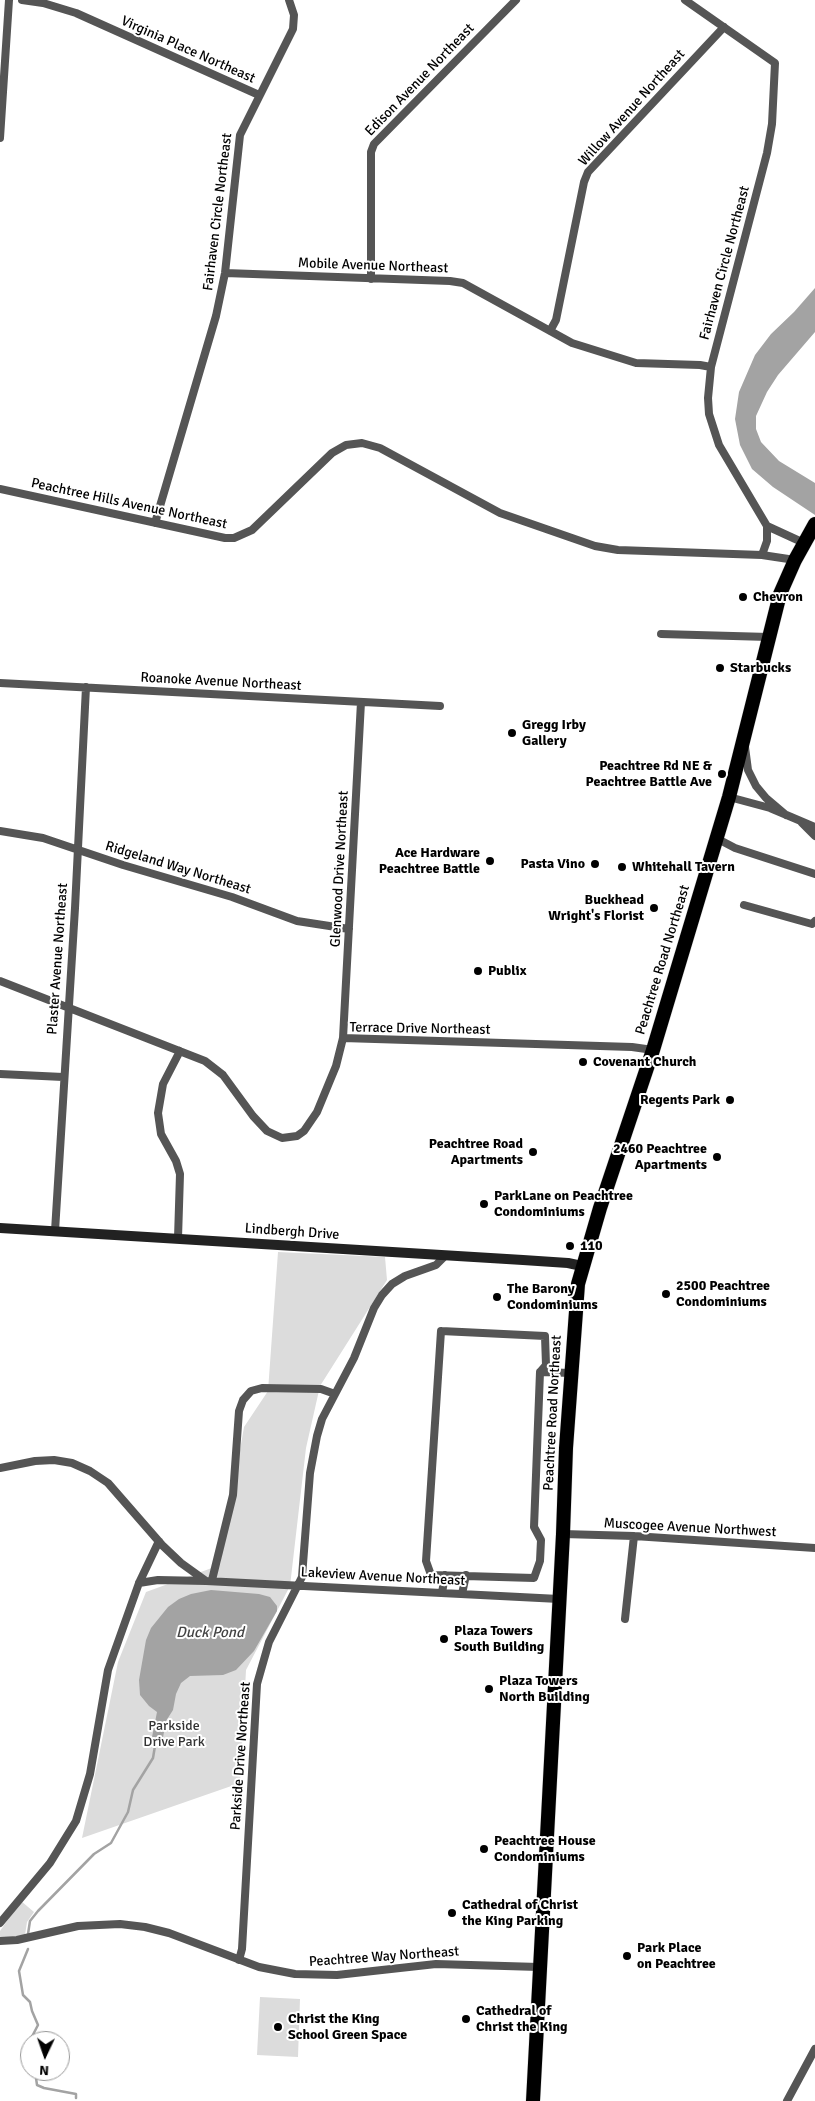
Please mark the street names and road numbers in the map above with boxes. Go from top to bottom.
street label: Virginia Place Northeast [118,13,258,87]
street label: Edison Avenue Northeast [362,20,478,140]
street label: Willow Avenue Northeast [575,46,689,170]
street label: Fairhaven Circle Northeast [200,132,236,292]
street label: Fairhaven Circle Northeast [696,184,754,342]
street label: Mobile Avenue Northeast [297,255,449,277]
street label: Peachtree Hills Avenue Northeast [29,475,229,533]
street label: Roanoke Avenue Northeast [140,669,302,695]
street label: Glenwood Drive Northeast [328,790,352,948]
street label: Ridgeland Way Northeast [103,838,253,898]
street label: Plaster Avenue Northeast [44,883,72,1035]
street label: Peachtree Road Northeast [632,883,694,1037]
street label: Terrace Drive Northeast [349,1019,491,1039]
street label: Lindbergh Drive [244,1220,340,1244]
street label: Peachtree Road Northeast [541,1335,565,1491]
street label: Muscogee Avenue Northwest [603,1515,777,1541]
street label: Lakeview Avenue Northeast [300,1564,466,1590]
street label: Parkside Drive Northeast [227,1681,255,1831]
street label: Peachtree Way Northeast [308,1943,460,1971]

